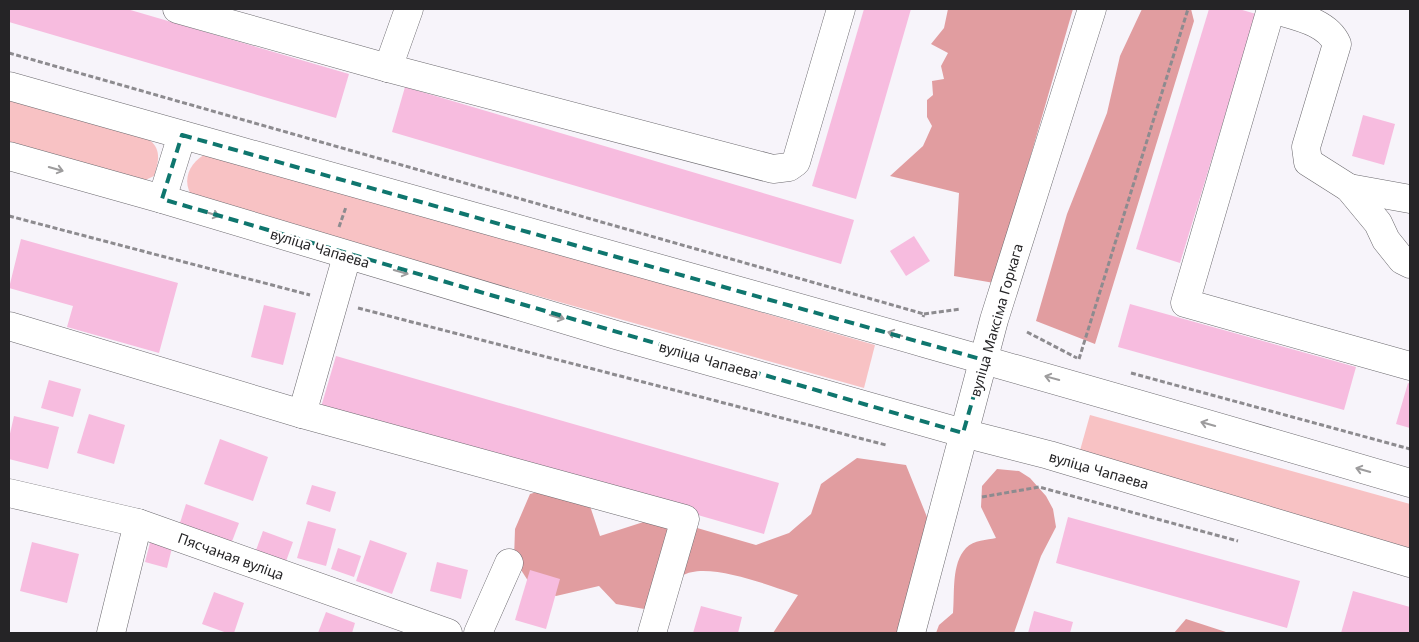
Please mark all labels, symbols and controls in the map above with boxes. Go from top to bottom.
one-way arrow [47,165,63,175]
one-way arrow [203,210,219,220]
street label: вуліца Чапаева [268,224,372,272]
street label: вуліца Максіма Горкага [965,241,1027,399]
one-way arrow [392,267,408,277]
one-way arrow [548,313,564,323]
one-way arrow [888,329,904,339]
street label: вуліца Чапаева [657,337,761,383]
one-way arrow [1044,373,1060,383]
one-way arrow [1200,418,1216,428]
street label: вуліца Чапаева [1047,447,1151,493]
one-way arrow [1356,464,1372,474]
street label: Пясчаная вуліца [175,528,287,584]

